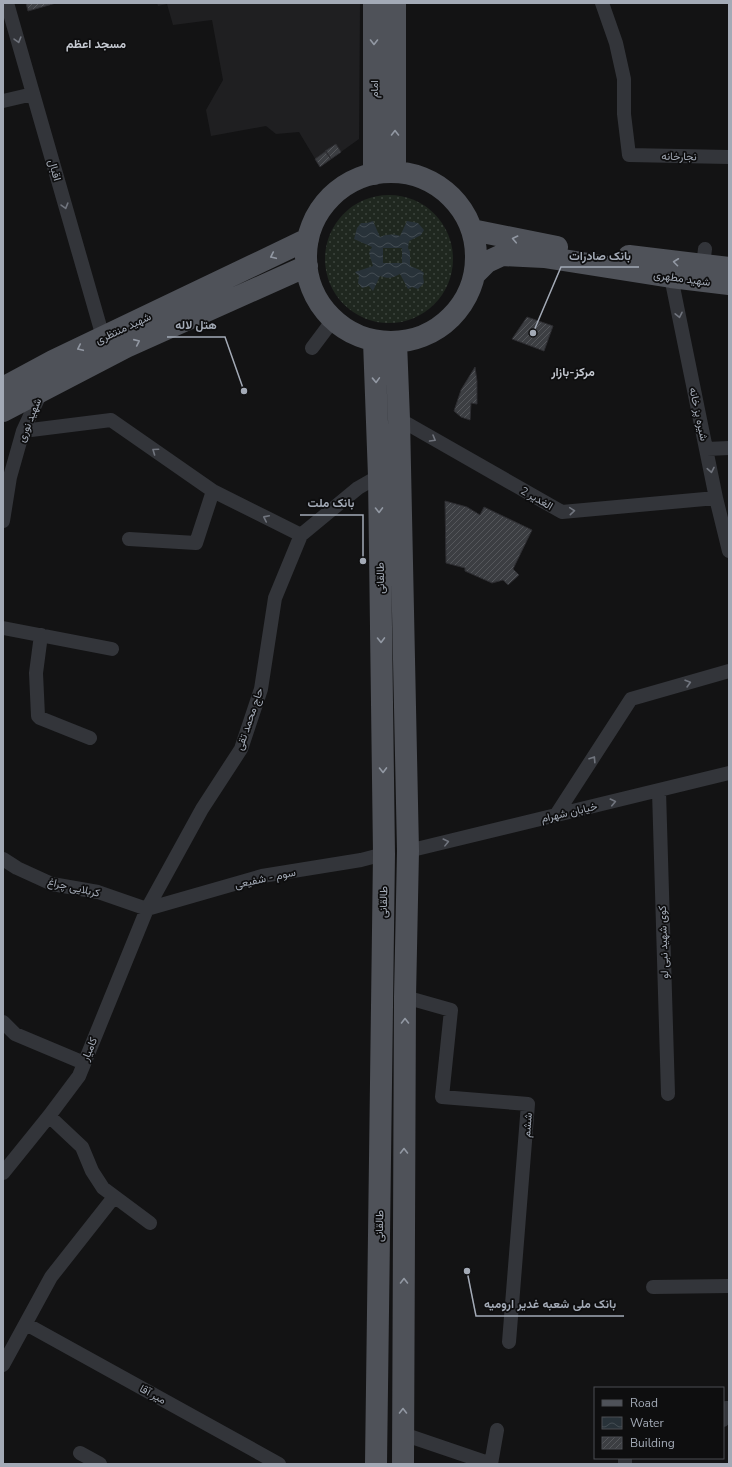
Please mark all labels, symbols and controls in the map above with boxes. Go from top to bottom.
district label: مسجد اعظم [66,36,126,52]
one-way arrow [13,37,21,44]
one-way arrow [370,39,378,45]
street label: امام [367,80,382,98]
one-way arrow [391,130,399,136]
street label: نجارخانه [661,149,697,164]
street label: اقبال [44,158,65,182]
one-way arrow [60,202,69,209]
one-way arrow [512,235,518,243]
callout: بانک صادرات [561,243,639,267]
text: بانک صادرات [569,248,631,264]
one-way arrow [270,251,278,259]
one-way arrow [673,257,679,266]
street label: شهید مطهری [652,267,712,290]
street label: شهید منتظری [93,309,154,348]
one-way arrow [674,312,683,318]
callout: هتل لاله [167,313,225,337]
text: هتل لاله [175,317,217,333]
one-way arrow [134,338,141,346]
one-way arrow [77,343,84,351]
district label: مرکز-بازار [550,364,595,380]
one-way arrow [371,377,380,383]
street label: شیره پز خانه [686,386,712,443]
street label: شهید نوری [14,396,45,445]
one-way arrow [429,434,436,441]
one-way arrow [152,448,159,456]
one-way arrow [706,467,714,473]
street label: 2 الغدیر [518,483,556,514]
callout: بانک ملت [300,491,363,515]
text: بانک ملت [308,495,355,511]
one-way arrow [569,506,575,515]
one-way arrow [375,507,383,513]
one-way arrow [263,515,270,522]
street label: طالقانی [373,562,388,594]
one-way arrow [377,637,385,643]
one-way arrow [684,679,691,688]
street label: حاج محمد تقی [232,686,267,752]
one-way arrow [588,756,595,763]
one-way arrow [379,767,387,773]
one-way arrow [610,798,617,806]
street label: خیابان شهرام [539,799,599,826]
one-way arrow [443,838,449,846]
street label: سوم - شفیعی [233,865,297,892]
street label: کربلایی چراغ [46,874,102,901]
street label: طالقانی [376,886,391,918]
street label: کوی شهید نبی لو [655,905,672,979]
one-way arrow [401,1018,409,1024]
street label: کامیار [78,1035,101,1064]
street label: ششم [519,1112,536,1138]
one-way arrow [400,1148,408,1154]
street label: طالقانی [372,1210,387,1242]
one-way arrow [400,1278,408,1284]
callout: بانک ملی شعبه غدیر ارومیه [476,1292,624,1316]
text: بانک ملی شعبه غدیر ارومیه [484,1296,616,1312]
street label: میر آقا [137,1381,169,1408]
legend [594,1387,724,1459]
text: Road [630,1395,658,1411]
one-way arrow [399,1408,407,1414]
text: Water [630,1415,664,1431]
text: Building [630,1435,675,1451]

